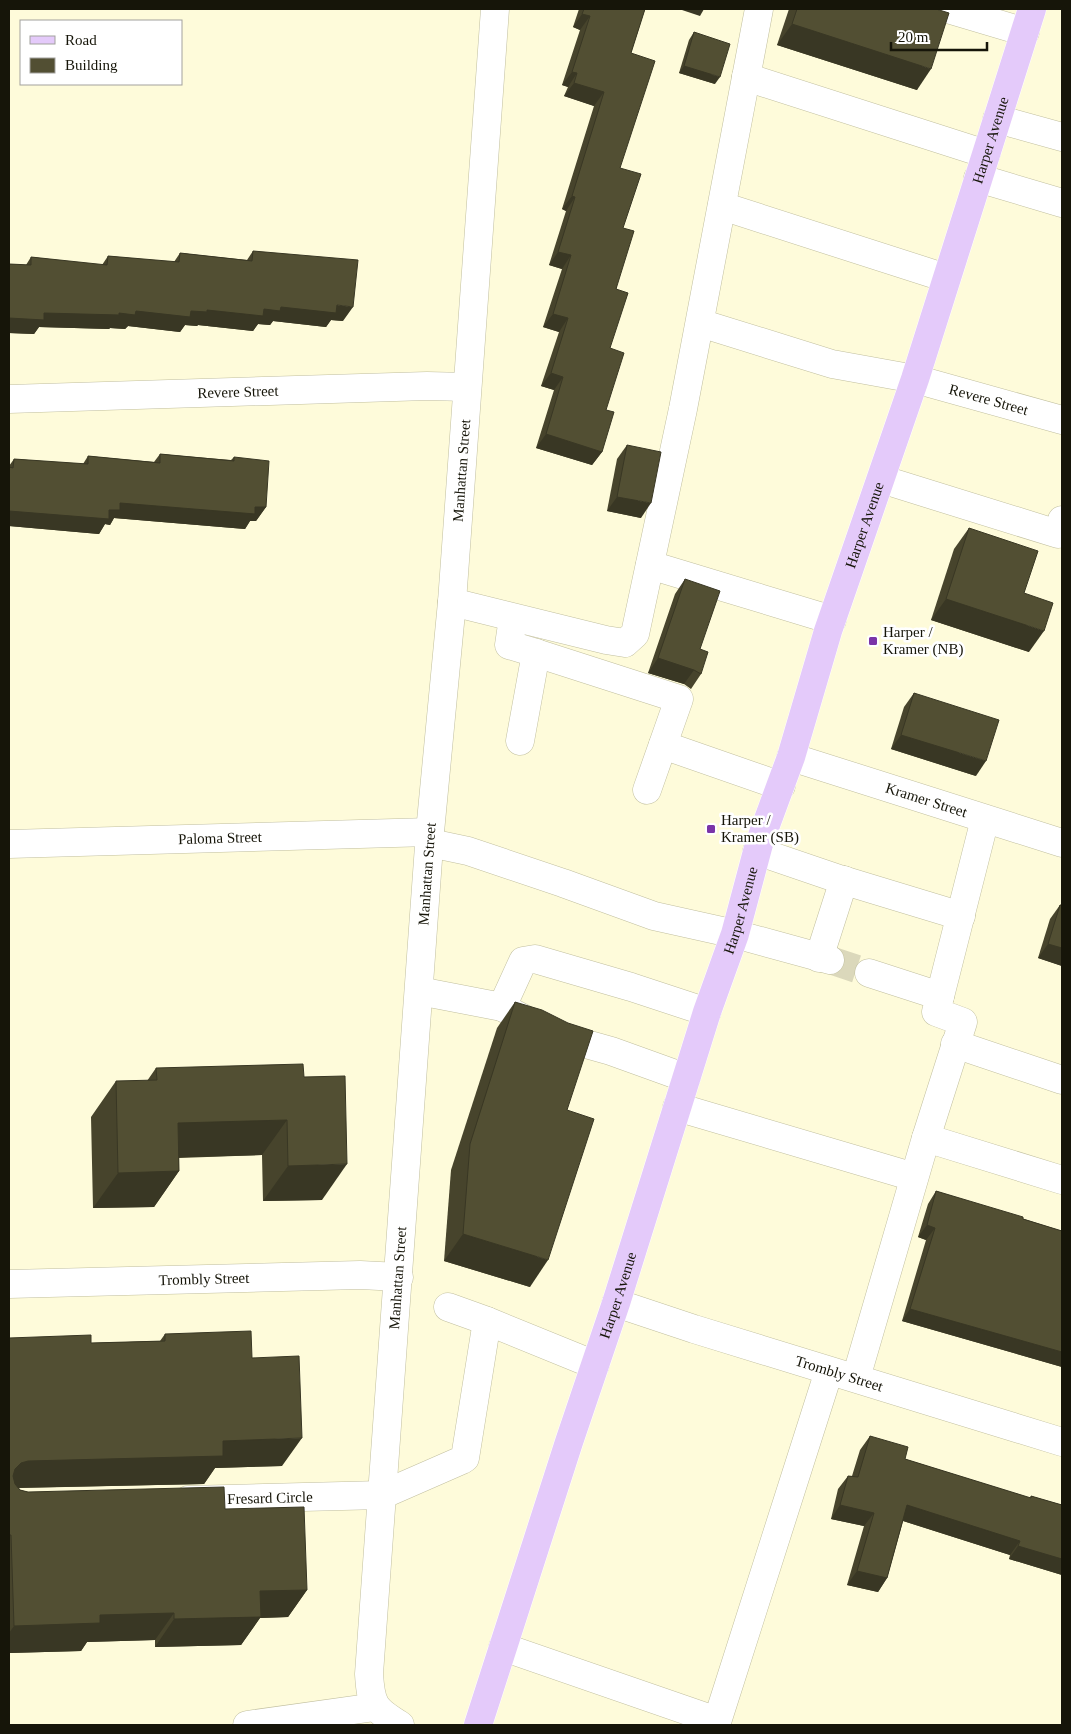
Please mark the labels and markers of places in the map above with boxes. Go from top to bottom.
place label: Harper / Kramer (NB) [883,624,963,658]
marker: Harper / Kramer (NB) [867,635,879,647]
place label: Harper / Kramer (SB) [721,812,799,846]
marker: Harper / Kramer (SB) [705,823,717,835]

